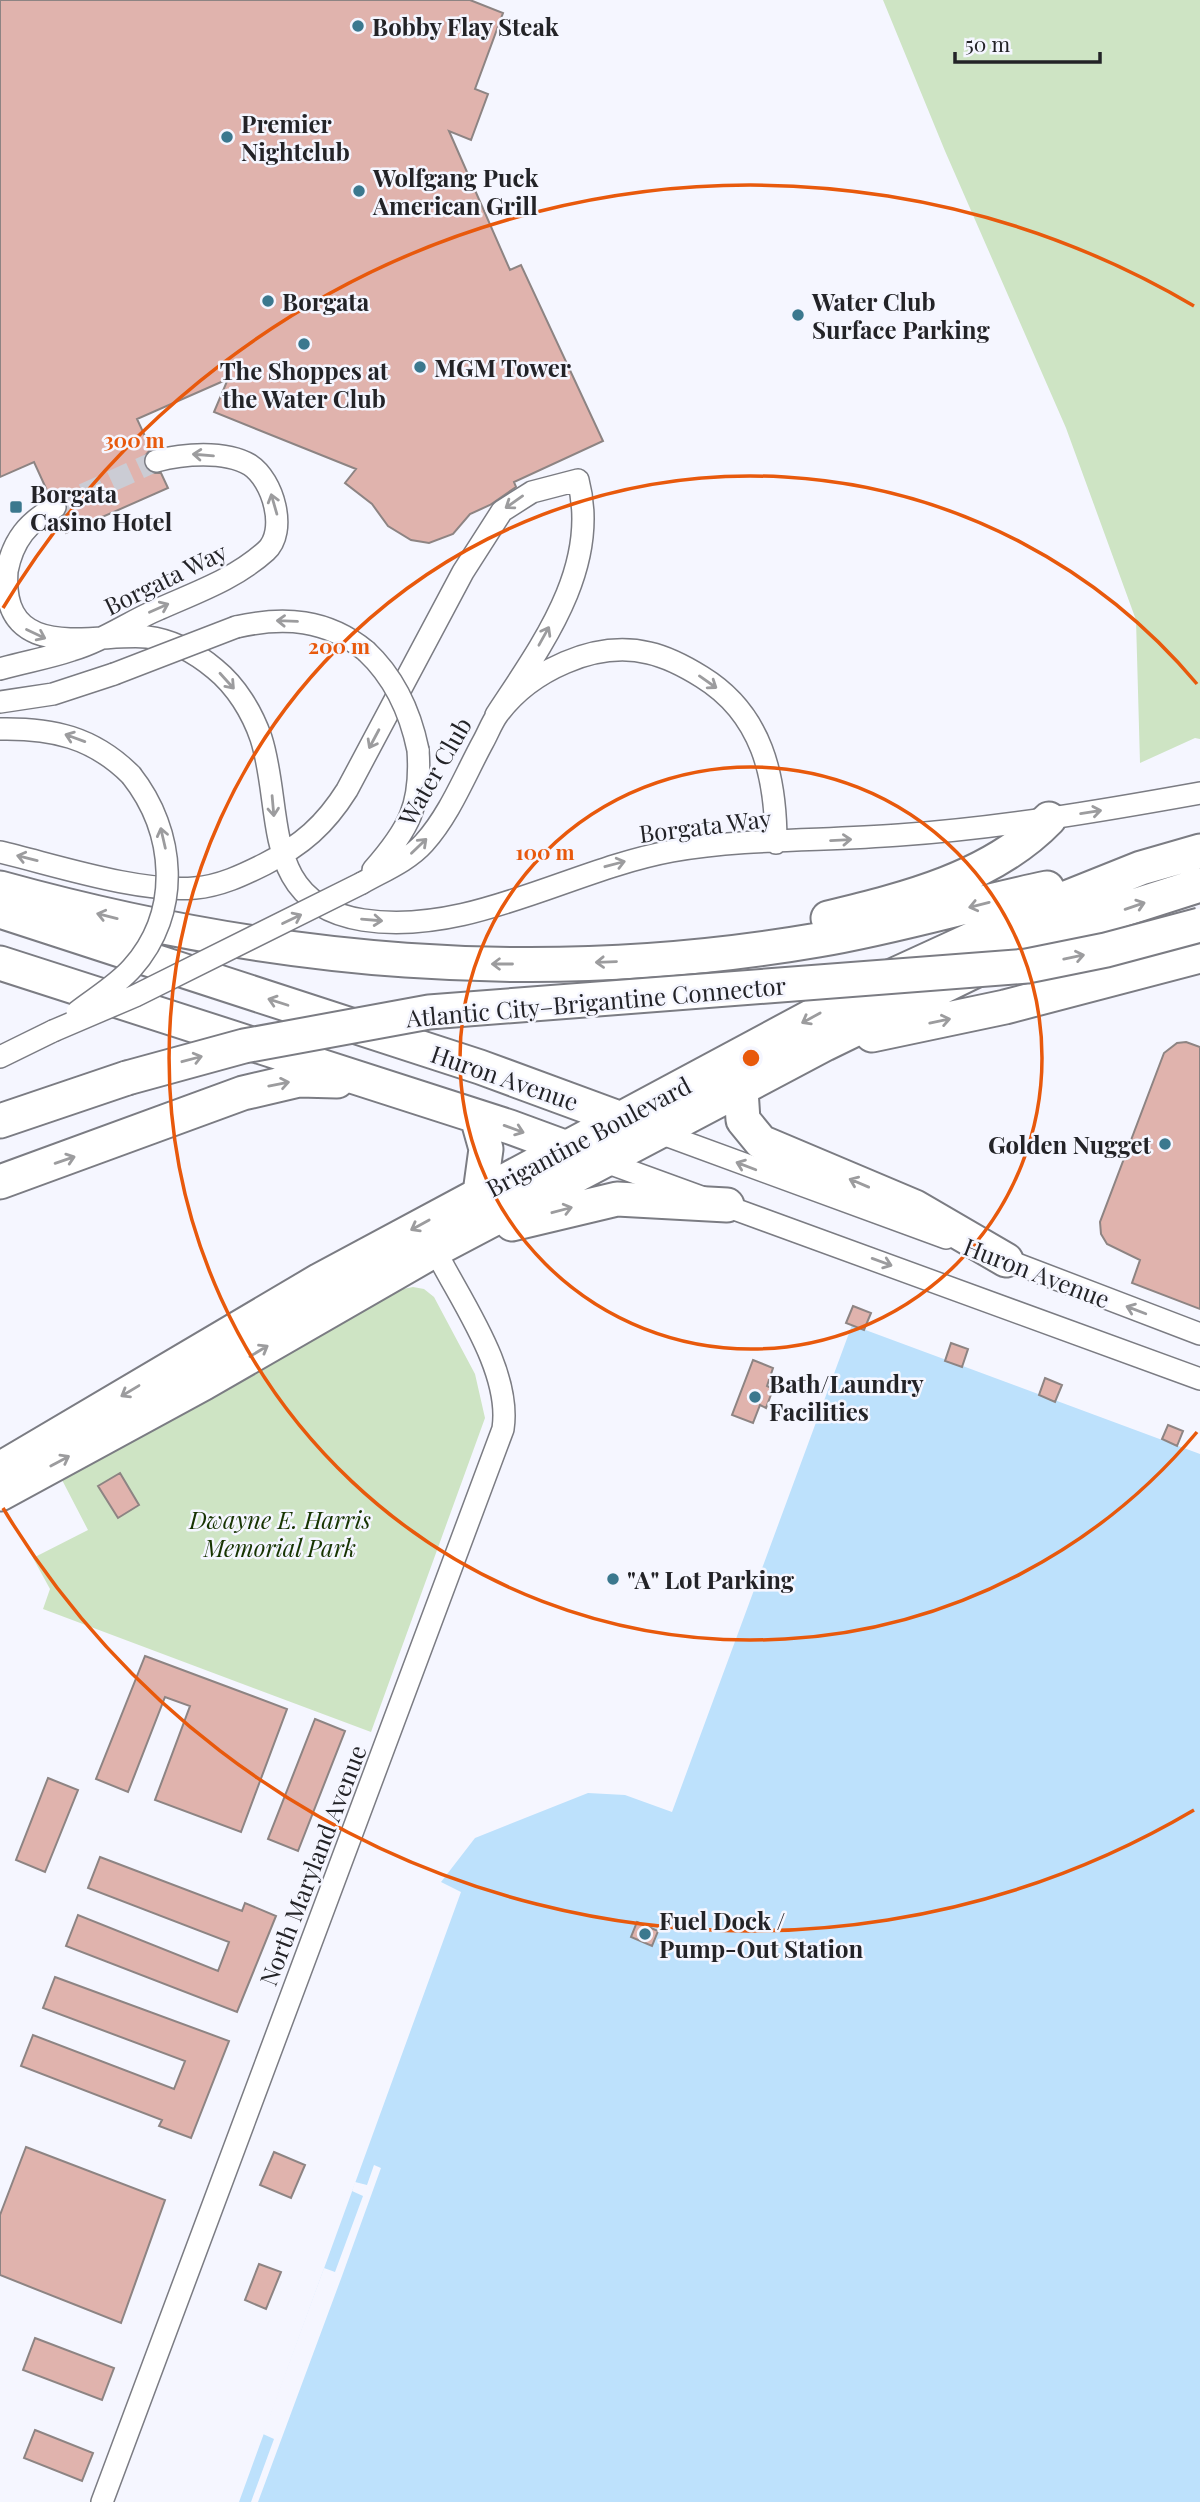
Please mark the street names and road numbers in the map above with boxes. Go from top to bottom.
street label: Borgata Way [98,534,232,622]
street label: Water Club [390,711,478,832]
street label: Borgata Way [637,801,773,849]
street label: Atlantic City–Brigantine Connector [404,968,787,1034]
street label: Huron Avenue [427,1037,583,1117]
street label: Brigantine Boulevard [480,1068,696,1204]
street label: Huron Avenue [959,1229,1115,1315]
street label: North Maryland Avenue [251,1740,373,1990]

